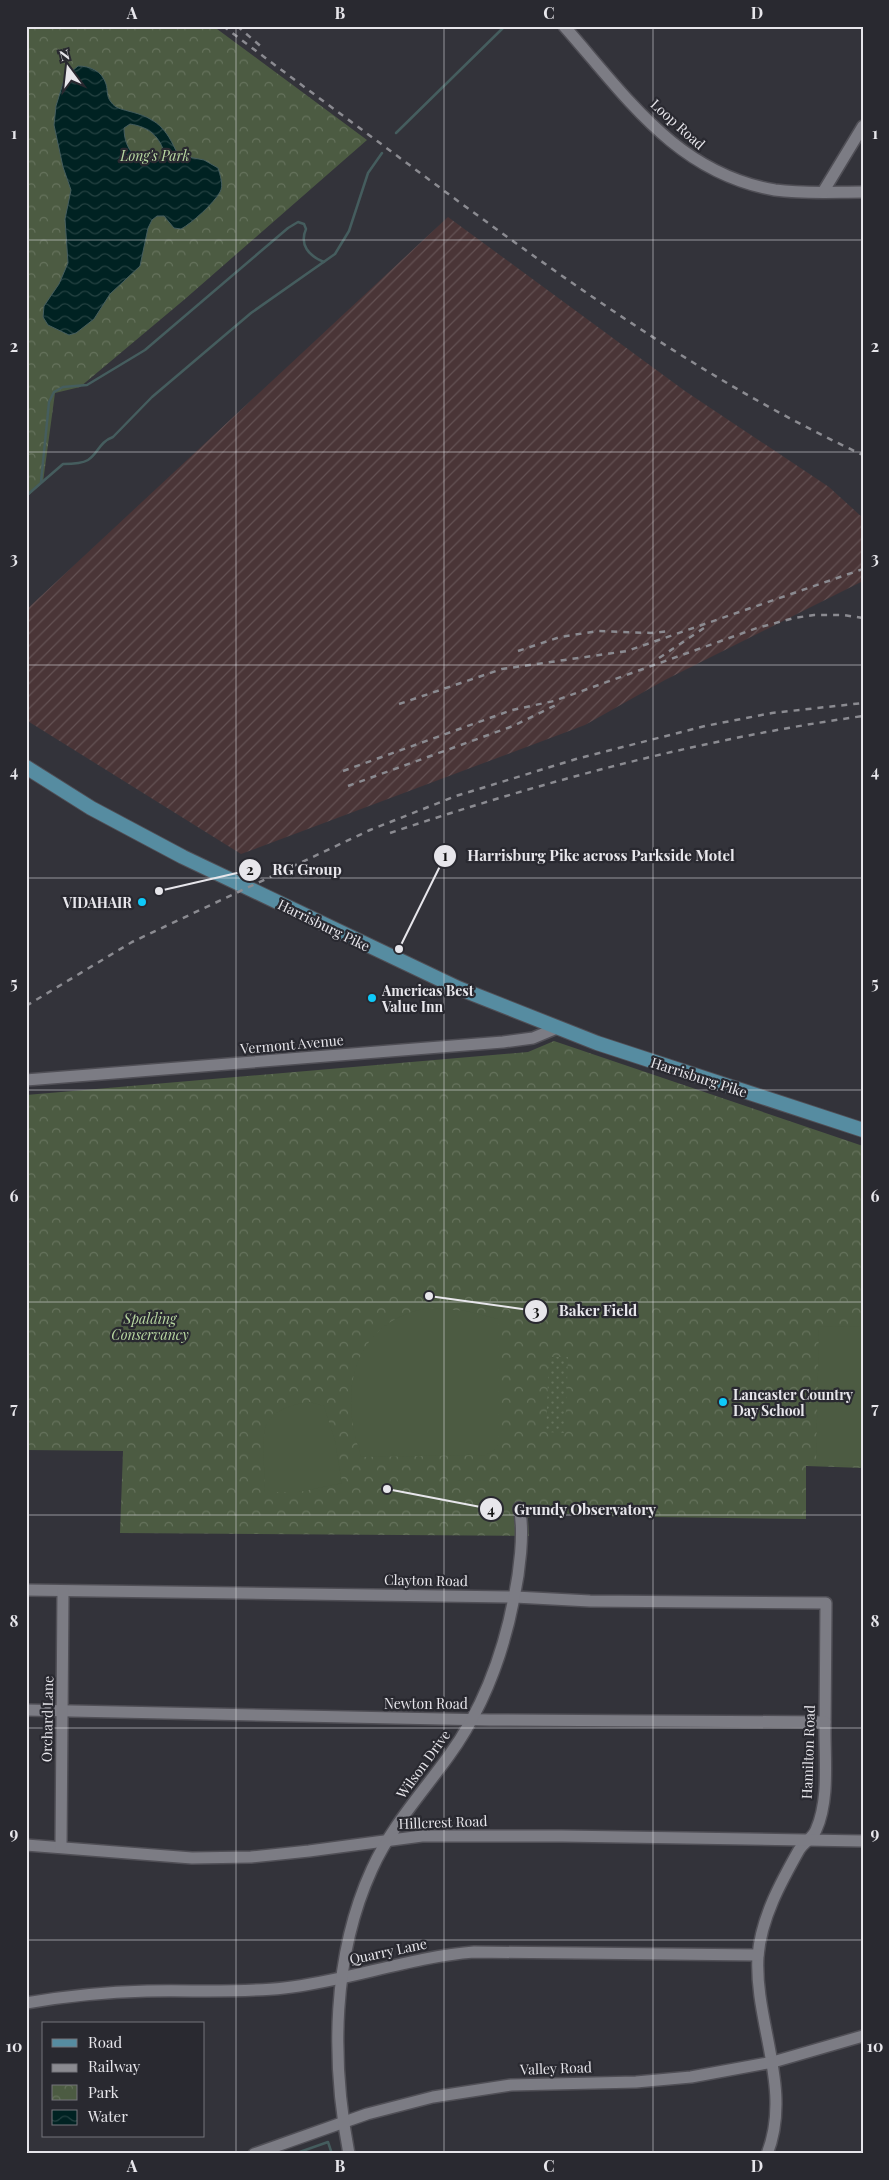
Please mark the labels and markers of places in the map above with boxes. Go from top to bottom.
callout: Harrisburg Pike across Parkside Motel [432,841,745,871]
callout: RG Group [237,855,351,885]
place label: VIDAHAIR [62,893,132,912]
marker: VIDAHAIR [136,896,148,908]
place label: Americas Best Value Inn [381,981,474,1016]
marker: Americas Best Value Inn [366,992,378,1004]
callout: Baker Field [524,1296,648,1326]
place label: Lancaster Country Day School [733,1385,854,1420]
marker: Lancaster Country Day School [717,1396,729,1408]
callout: Grundy Observatory [479,1494,666,1524]

